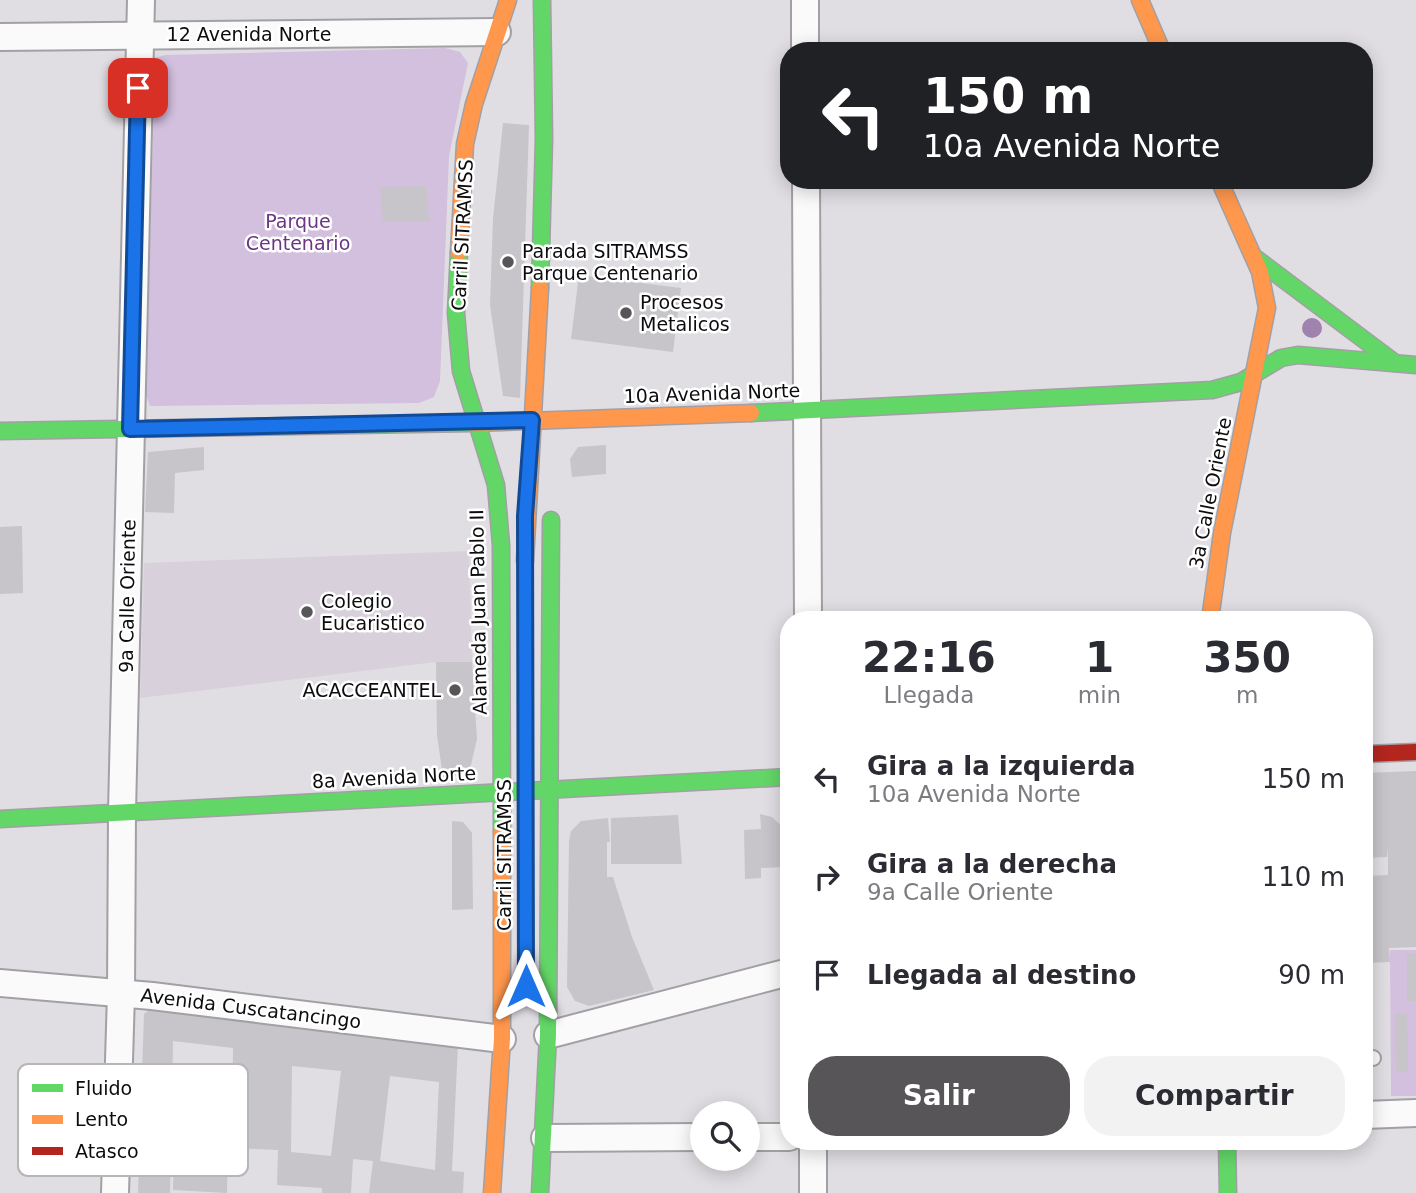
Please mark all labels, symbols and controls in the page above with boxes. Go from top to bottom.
street label: 12 Avenida Norte [167,23,331,45]
pin [108,58,168,118]
text: 150 m [923,68,1093,125]
icon: arrive [119,69,157,107]
icon: left [808,70,899,161]
text: 10a Avenida Norte [923,127,1220,165]
street label: Carril SITRAMSS [447,159,477,311]
park label: Parque Centenario [246,210,350,254]
place label: Parada SITRAMSS Parque Centenario [522,240,698,284]
marker: Parada SITRAMSS Parque Centenario [500,254,516,270]
place label: Procesos Metalicos [640,291,730,335]
marker: Procesos Metalicos [618,305,634,321]
street label: 10a Avenida Norte [623,379,801,407]
street label: 3a Calle Oriente [1185,415,1235,571]
street label: Alameda Juan Pablo II [465,509,491,715]
street label: 9a Calle Oriente [115,519,139,673]
place label: Colegio Eucaristico [321,590,425,634]
marker: Colegio Eucaristico [299,604,315,620]
text: 22:16 [862,633,996,682]
text: 1 [1085,633,1114,682]
text: 350 [1203,633,1291,682]
place label: ACACCEANTEL [302,679,441,701]
marker: ACACCEANTEL [447,682,463,698]
text: Llegada [884,682,974,708]
text: min [1078,682,1121,708]
text: m [1236,682,1258,708]
text: Gira a la izquierda [867,751,1135,781]
icon: left [808,760,846,798]
street label: 8a Avenida Norte [311,762,477,792]
text: 150 m [1262,764,1345,794]
street label: Carril SITRAMSS [493,779,515,931]
text: 10a Avenida Norte [867,781,1081,807]
text: Gira a la derecha [867,849,1117,879]
icon: right [808,858,846,896]
text: 110 m [1262,862,1345,892]
text: 9a Calle Oriente [867,879,1053,905]
position arrow [489,949,563,1023]
icon: arrive [808,956,846,994]
text: Llegada al destino [867,960,1136,990]
text: 90 m [1278,960,1345,990]
street label: Avenida Cuscatancingo [140,984,362,1032]
button: Salir [808,1056,1070,1136]
button: Compartir [1084,1056,1345,1136]
legend [18,1064,248,1176]
text: Fluido [75,1077,132,1099]
map controls [690,1101,760,1171]
button: search [690,1101,760,1171]
text: Lento [75,1108,128,1130]
text: Atasco [75,1140,139,1162]

